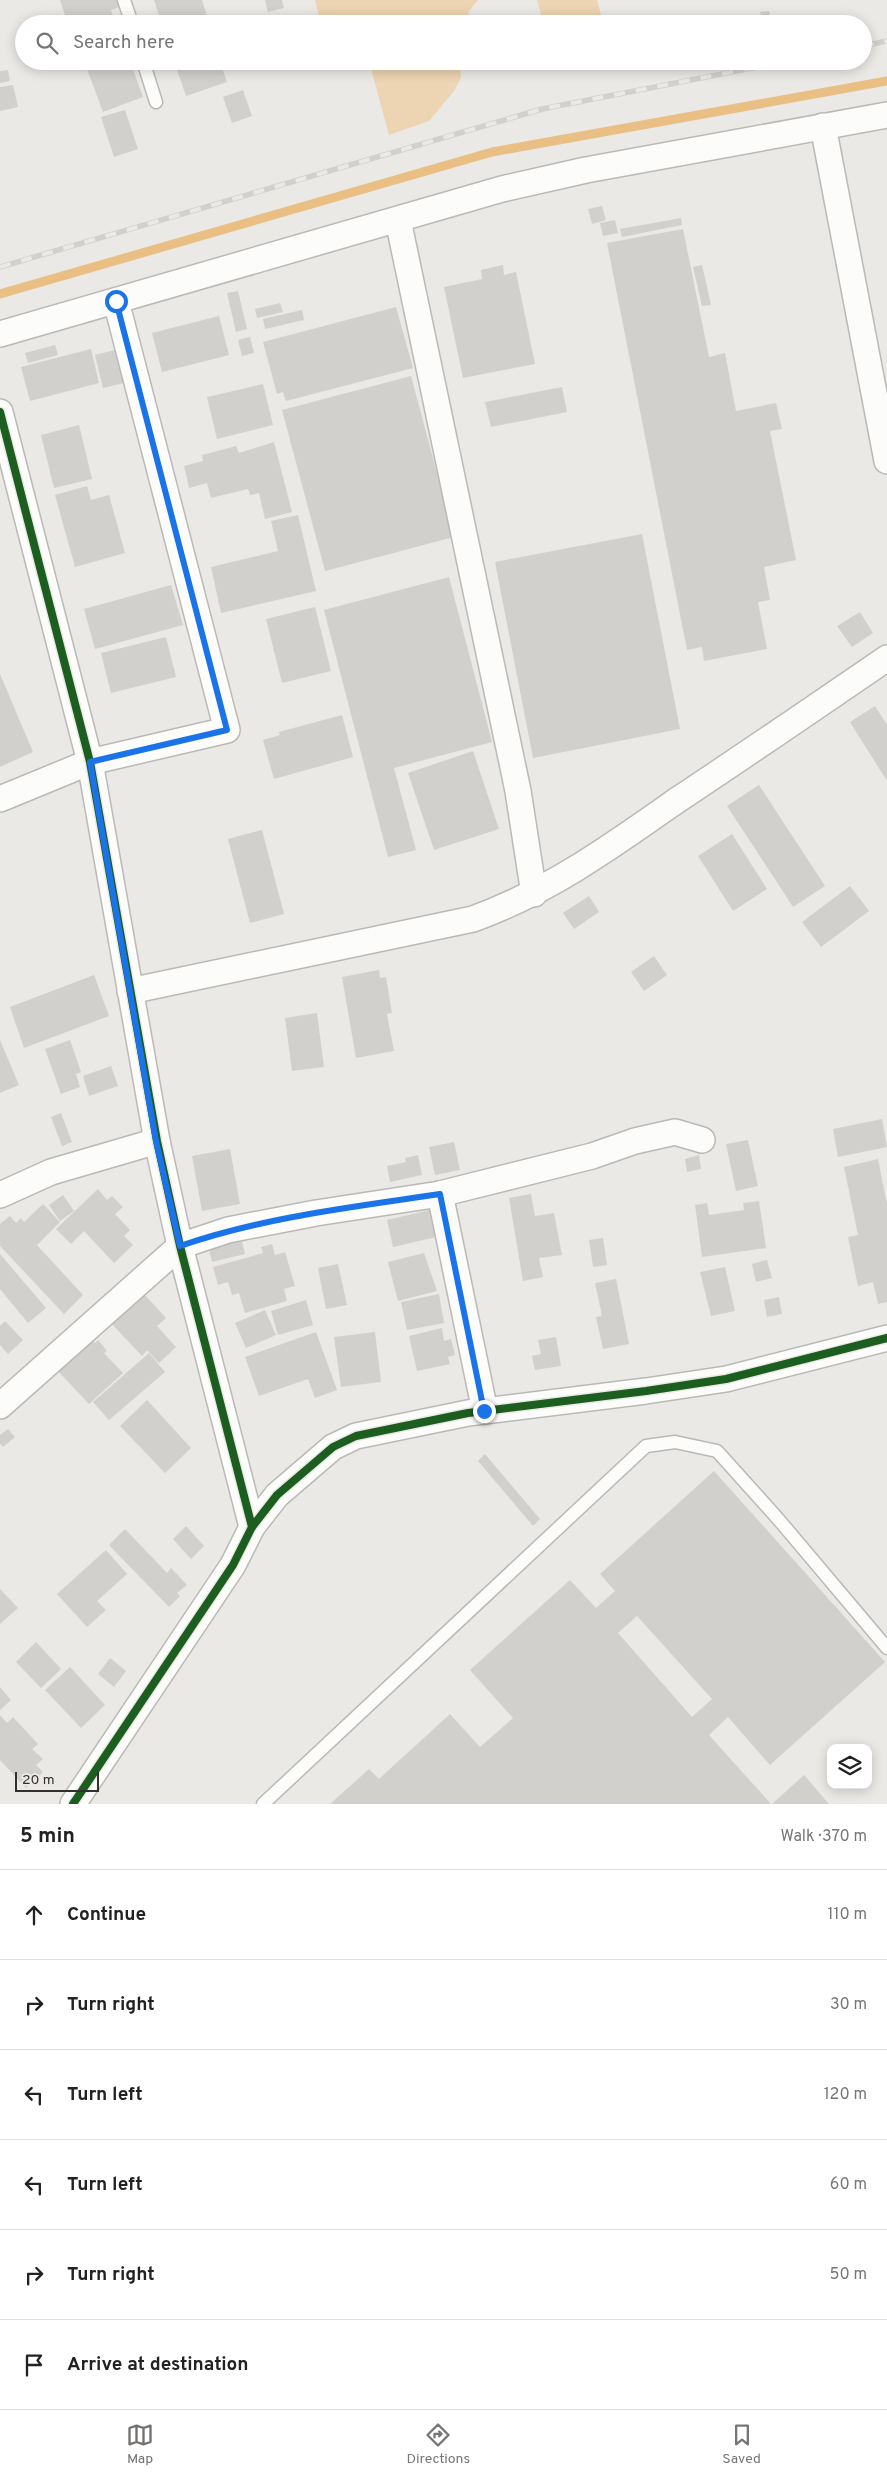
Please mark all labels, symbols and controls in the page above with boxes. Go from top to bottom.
search box [15,15,872,70]
icon: search [33,29,61,57]
text: Search here [73,31,175,55]
route start [105,290,128,313]
route end [473,1400,496,1423]
map controls [827,1744,872,1789]
button: layers [827,1744,872,1789]
scale bar [15,1769,99,1792]
text: 20 m [22,1772,55,1789]
text: 5 min [20,1823,75,1850]
text: Walk · 370 m [780,1827,867,1847]
icon: ahead [20,1901,48,1929]
text: Continue [67,1903,146,1927]
text: 110 m [827,1905,867,1925]
icon: right [20,1991,48,2019]
text: Turn right [67,1993,155,2017]
text: 30 m [830,1995,867,2015]
icon: left [20,2081,48,2109]
text: Turn left [67,2083,143,2107]
text: 120 m [824,2085,867,2105]
icon: left [20,2171,48,2199]
text: Turn left [67,2173,143,2197]
text: 60 m [830,2175,867,2195]
icon: right [20,2261,48,2289]
text: Turn right [67,2263,155,2287]
text: 50 m [830,2265,867,2285]
icon: arrive [20,2351,48,2379]
text: Arrive at destination [67,2353,248,2377]
tab: Map [126,2421,154,2468]
tab: Directions [406,2421,470,2468]
tab: Saved [722,2421,761,2468]

